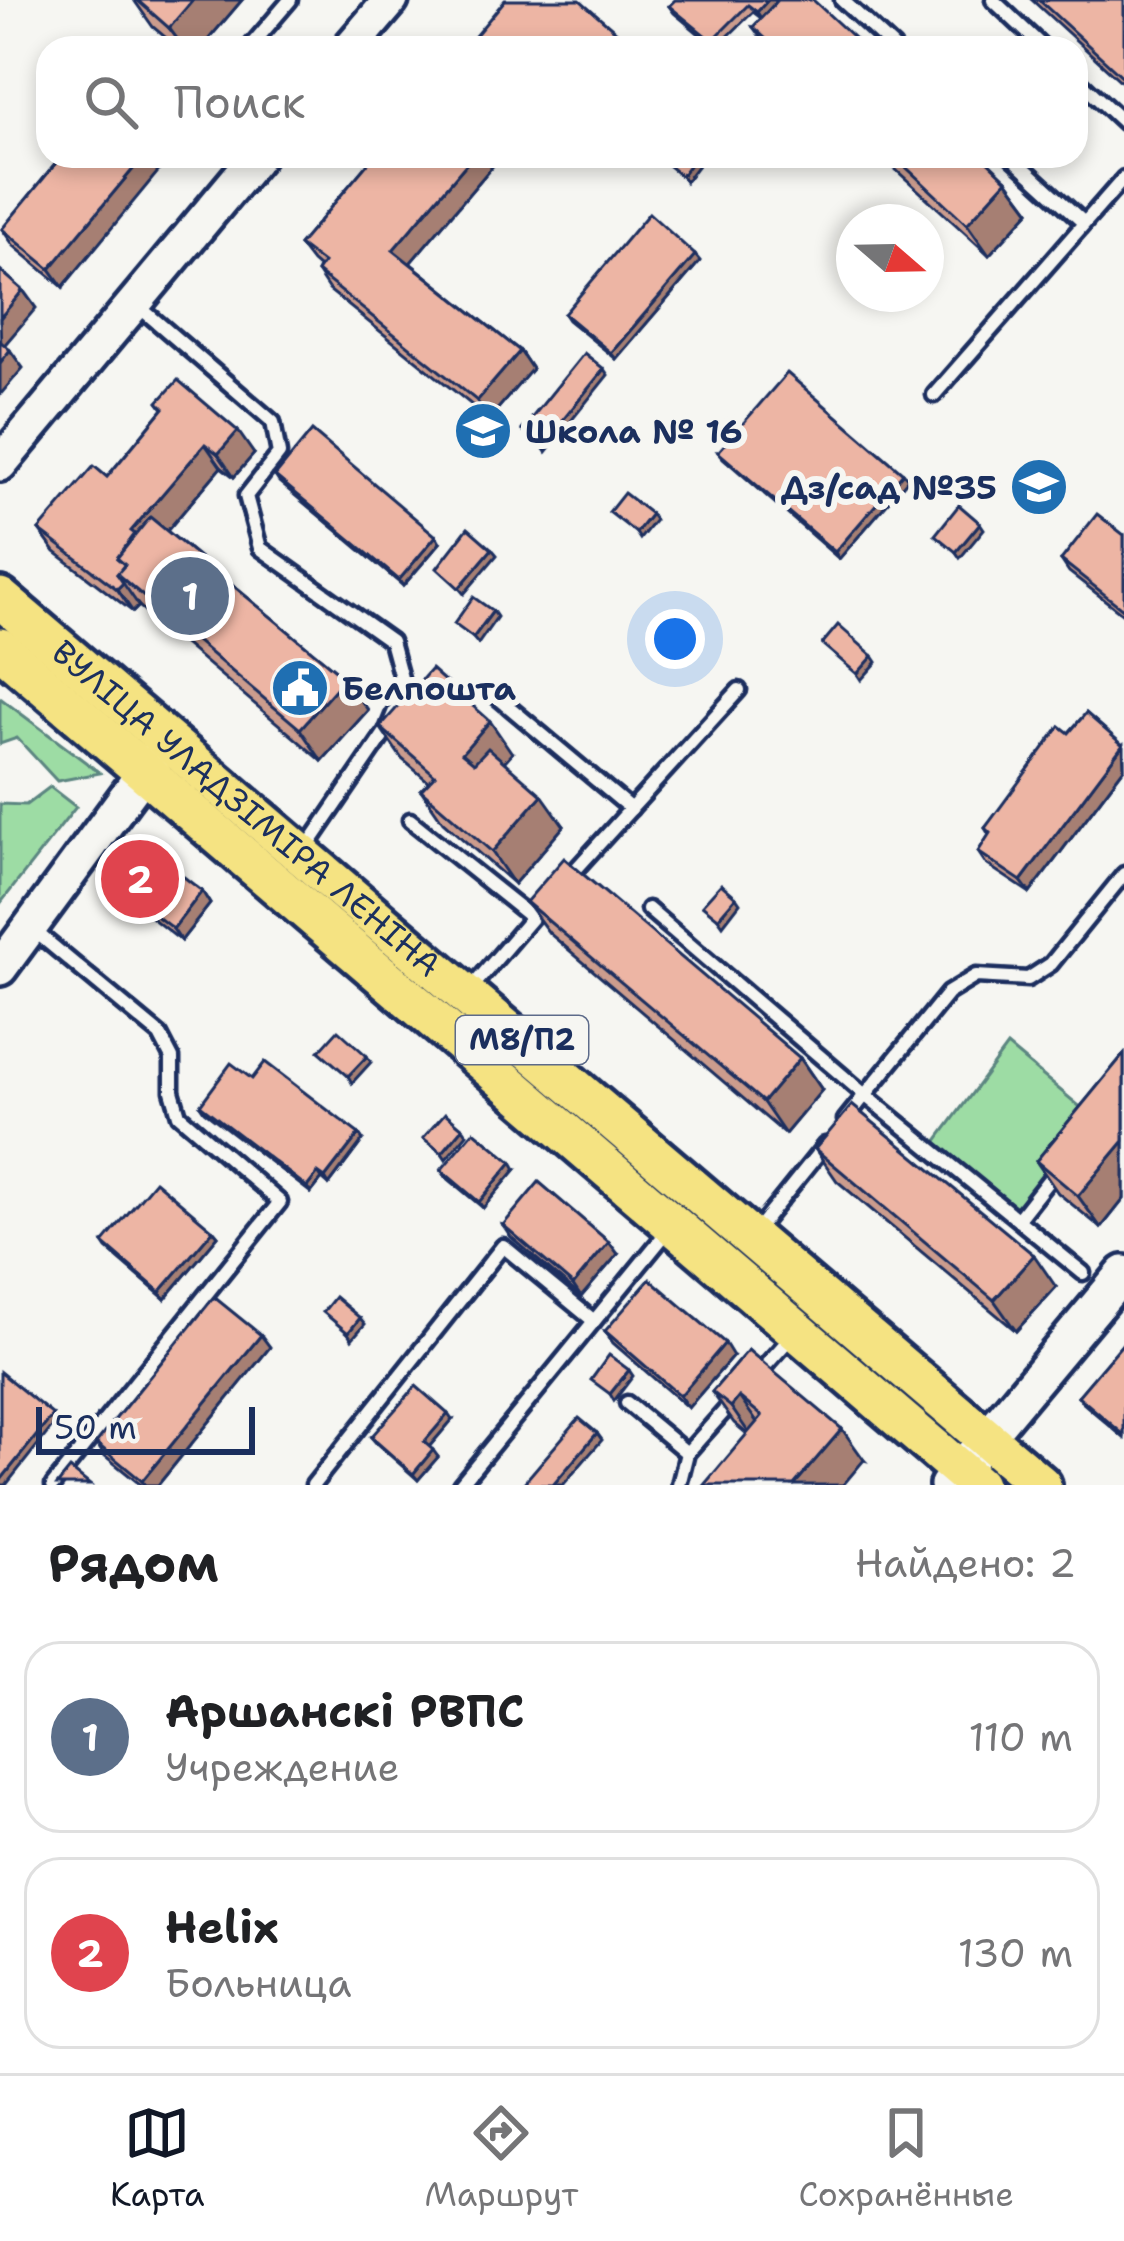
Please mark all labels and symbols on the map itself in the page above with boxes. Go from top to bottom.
north arrow [836,204,944,312]
school or university icon: Школа № 16 [452,400,514,462]
place label: Школа № 16 [525,409,743,454]
school or university icon: Дз/сад №35 [1008,456,1070,518]
place label: Дз/сад №35 [781,465,997,510]
pin: 1 [151,551,229,641]
your location [645,609,705,669]
street label: ВУЛІЦА УЛАДЗІМІРА ЛЕНІНА [42,630,450,987]
public building icon: Белпошта [269,657,331,719]
place label: Белпошта [342,666,516,711]
pin: 2 [101,834,179,924]
road number: М8/П2 [456,1016,588,1064]
scale bar [36,1401,255,1454]

